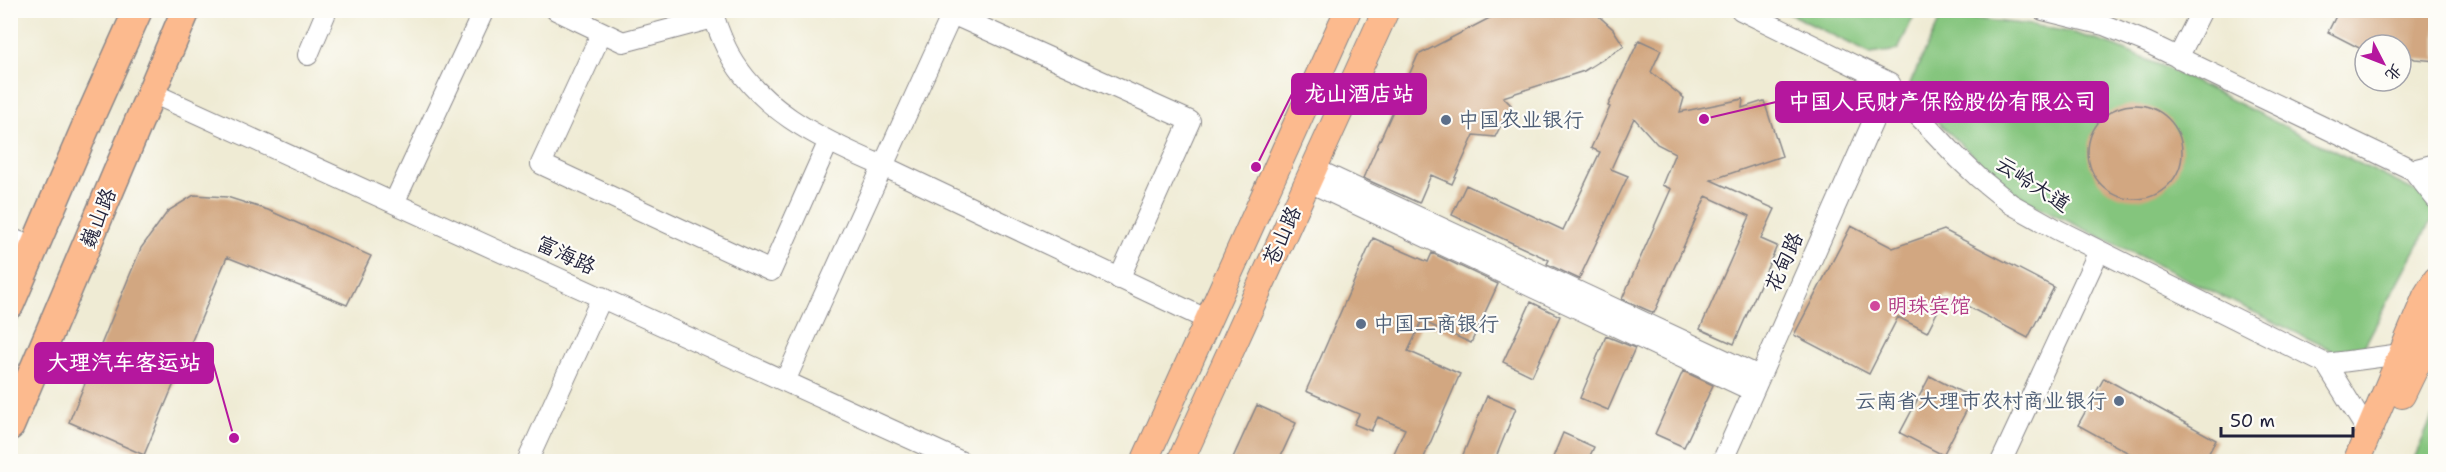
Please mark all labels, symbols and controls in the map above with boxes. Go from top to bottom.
north arrow [2353,33,2413,93]
text: 北 [2381,60,2407,86]
callout: 龙山酒店站 [1292,74,1426,114]
text: 龙山酒店站 [1304,79,1414,108]
callout: 中国人民财产保险股份有限公司 [1776,82,2108,122]
text: 中国人民财产保险股份有限公司 [1788,87,2096,116]
place label: 中国农业银行 [1458,106,1584,134]
marker: 中国农业银行 [1439,113,1453,127]
street label: 云岭大道 [1990,149,2076,219]
street label: 巍山路 [73,184,123,252]
street label: 苍山路 [1256,202,1308,270]
street label: 花甸路 [1758,228,1810,296]
street label: 富海路 [532,229,600,281]
place label: 明珠宾馆 [1887,292,1971,320]
marker: 明珠宾馆 [1868,299,1882,313]
place label: 中国工商银行 [1373,310,1499,338]
marker: 中国工商银行 [1354,317,1368,331]
callout: 大理汽车客运站 [35,343,213,383]
text: 大理汽车客运站 [47,348,201,377]
place label: 云南省大理市农村商业银行 [1855,387,2107,415]
marker: 云南省大理市农村商业银行 [2112,394,2126,408]
scale bar [2221,400,2353,438]
text: 50 m [2230,409,2275,433]

